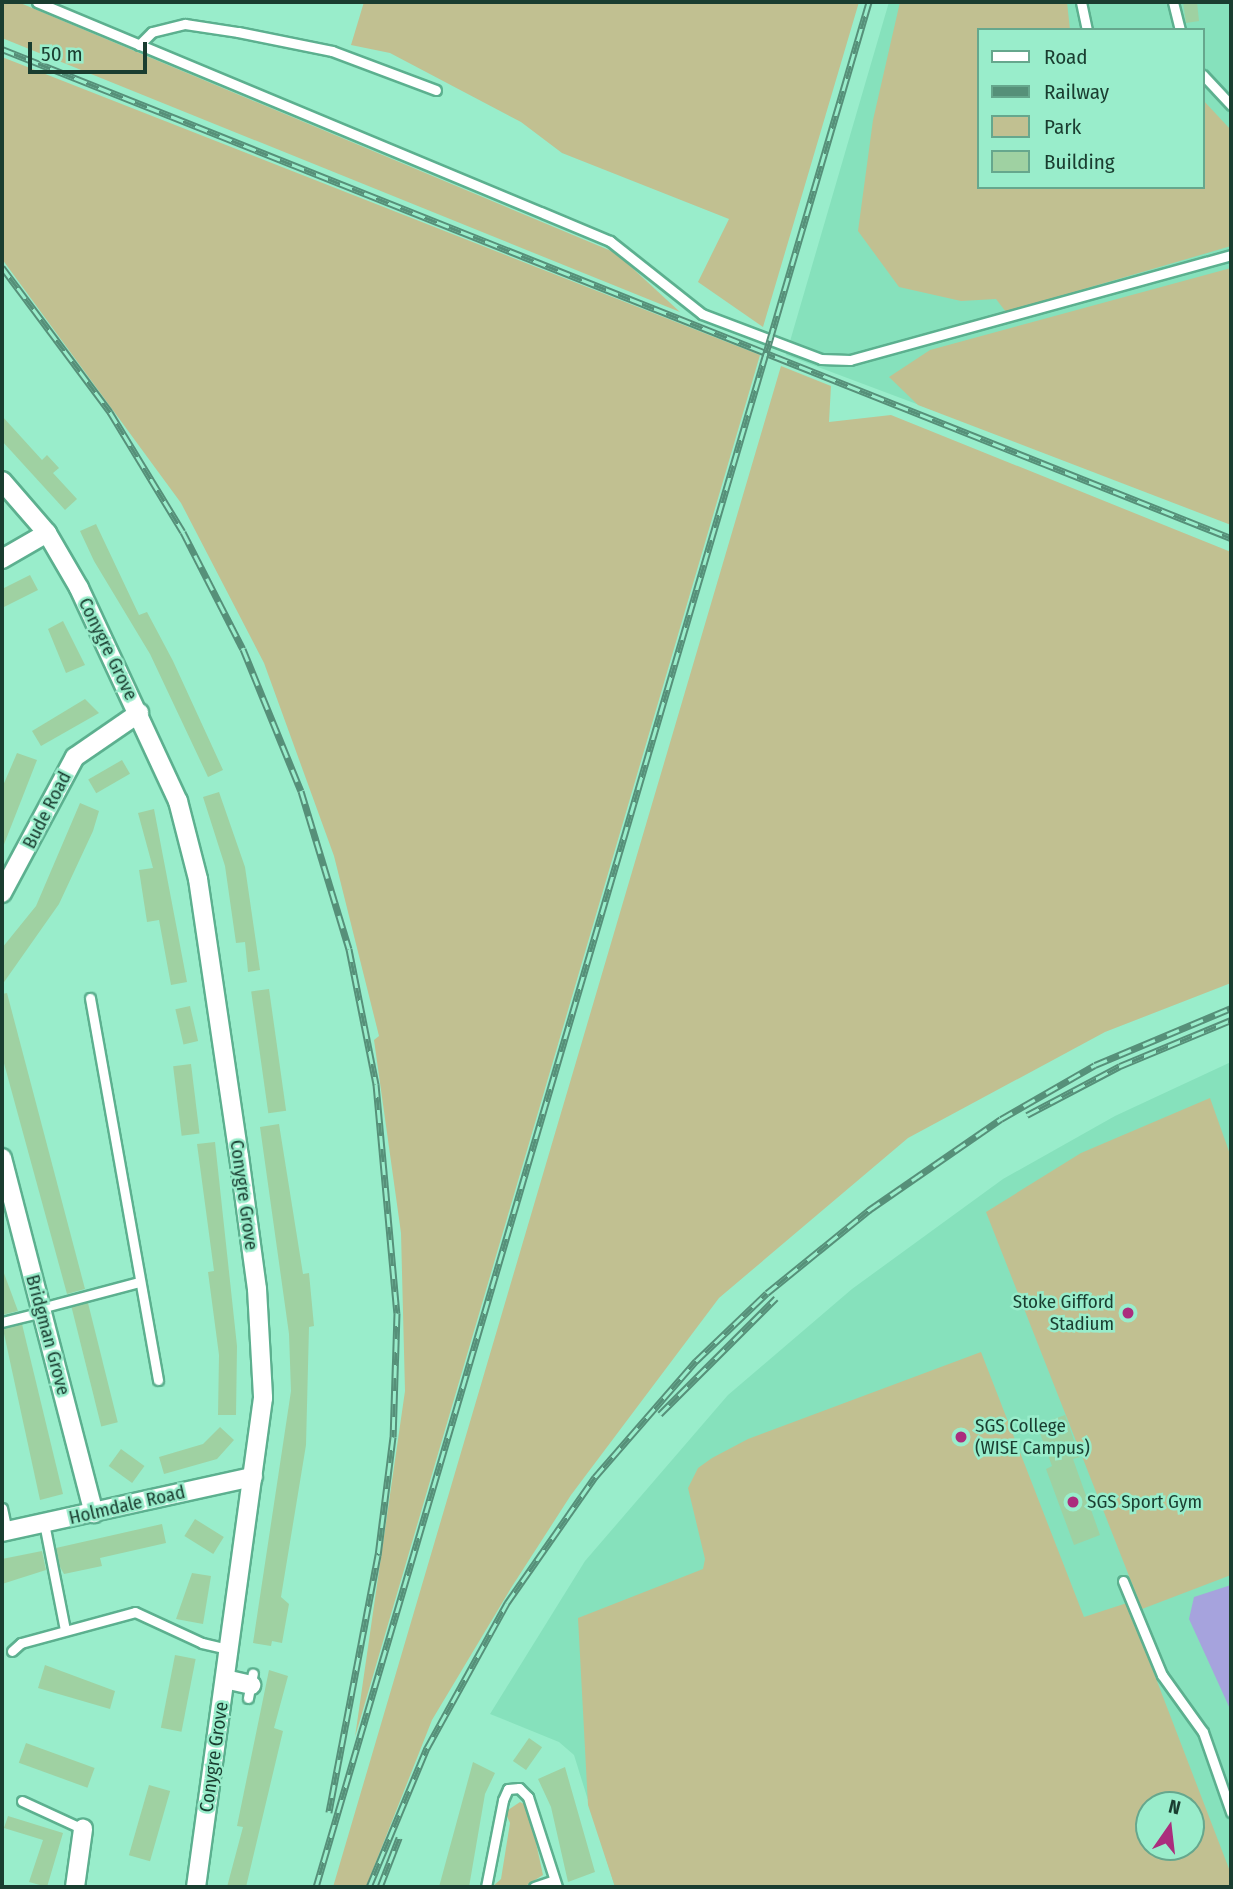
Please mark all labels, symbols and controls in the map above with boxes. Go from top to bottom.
scale bar [32,28,150,72]
legend [978,28,1205,189]
text: 50 m [41,41,83,67]
text: Road [1044,44,1088,70]
text: Railway [1044,79,1109,105]
text: Park [1044,114,1081,140]
text: Building [1044,149,1115,175]
street label: Conygre Grove [73,594,143,704]
street label: Bude Road [18,768,76,852]
street label: Conygre Grove [225,1138,263,1252]
street label: Bridgman Grove [21,1272,75,1398]
place label: Stoke Gifford Stadium [1013,1291,1114,1335]
marker: Stoke Gifford Stadium [1120,1305,1136,1321]
place label: SGS College (WISE Campus) [975,1415,1090,1459]
marker: SGS College (WISE Campus) [953,1429,969,1445]
street label: Holmdale Road [67,1481,187,1529]
place label: SGS Sport Gym [1087,1491,1202,1513]
marker: SGS Sport Gym [1065,1494,1081,1510]
street label: Conygre Grove [195,1700,233,1814]
north arrow [1135,1791,1205,1861]
text: N [1166,1795,1183,1820]

